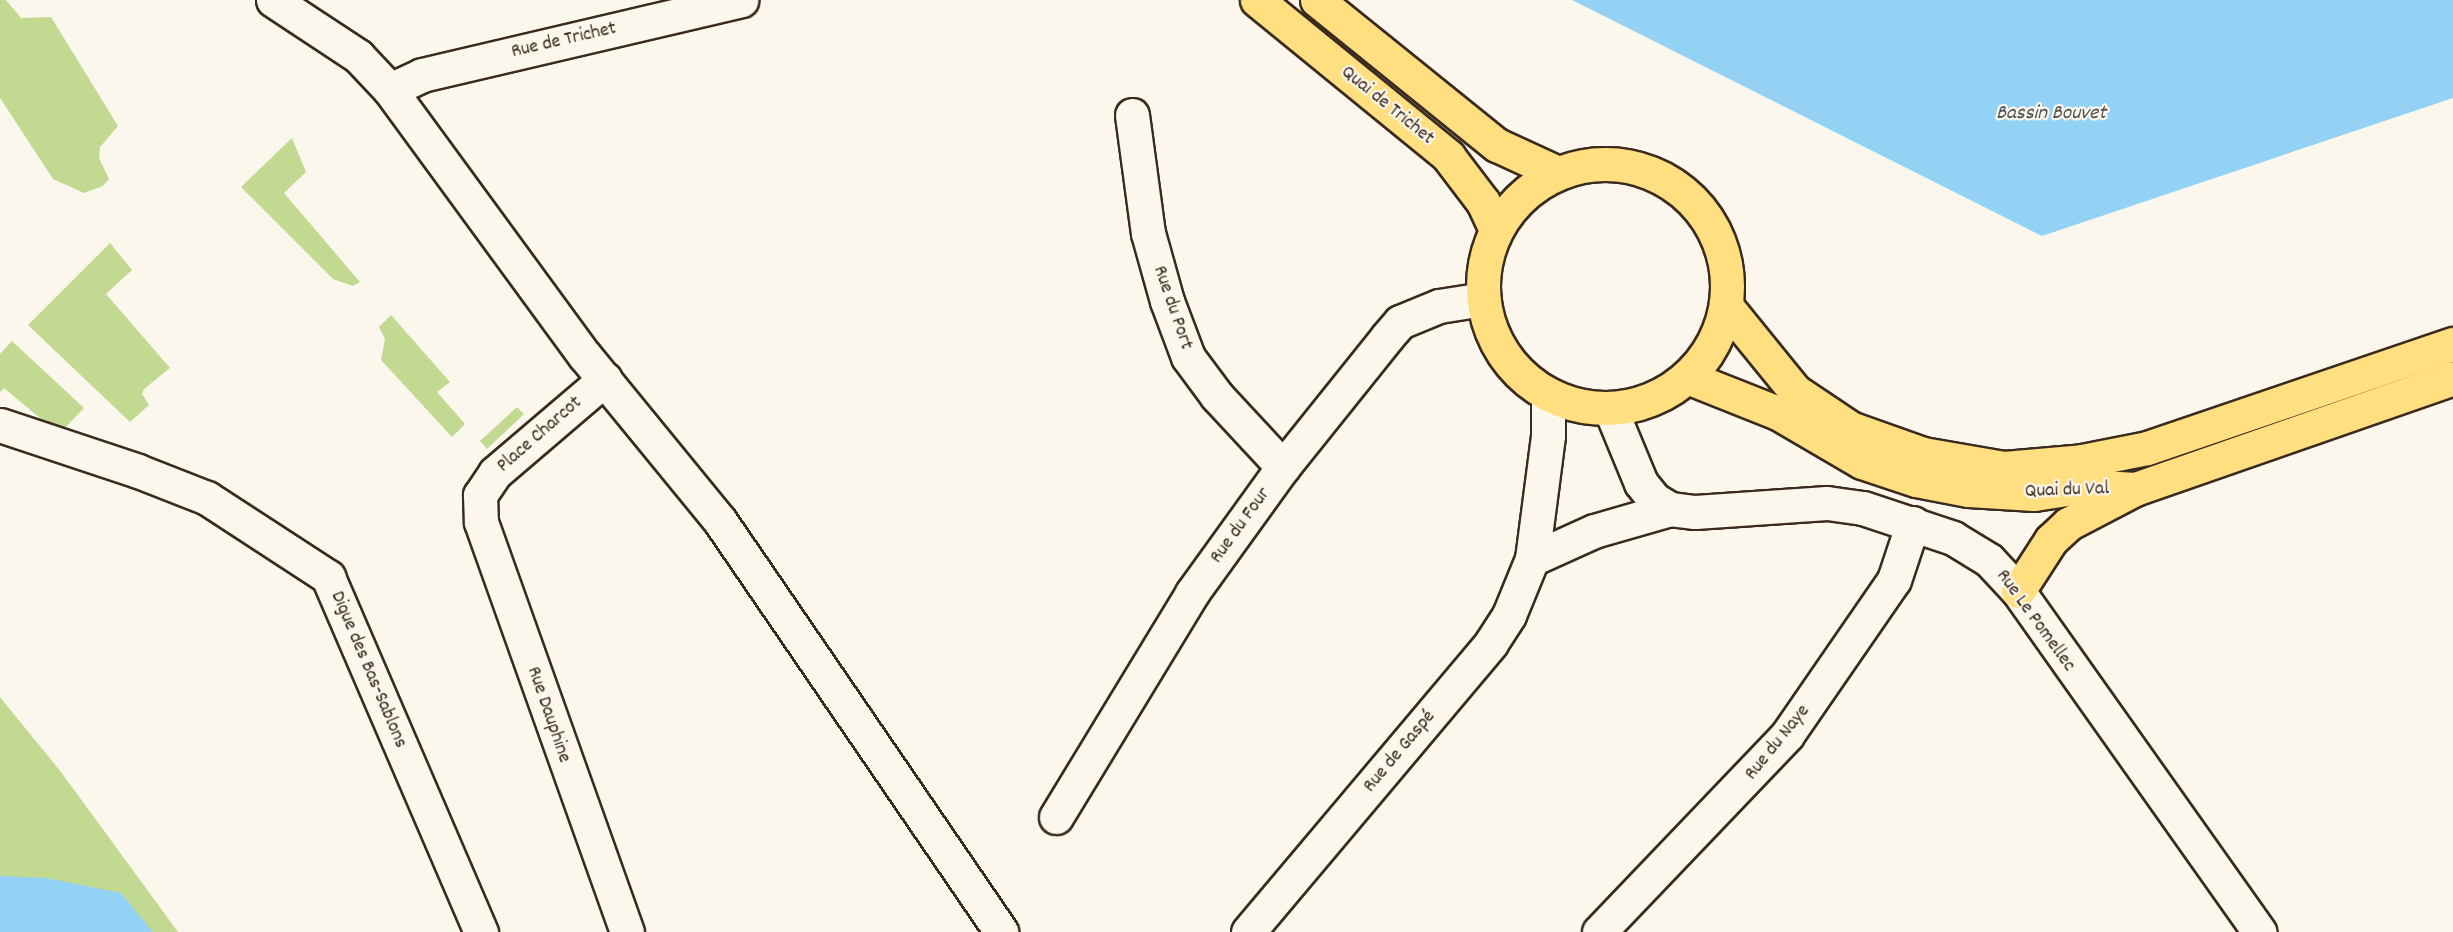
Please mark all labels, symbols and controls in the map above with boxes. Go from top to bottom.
street label: Rue de Trichet [509,17,619,65]
street label: Quai de Trichet [1335,61,1439,151]
water label: Bassin Bouvet [1996,101,2106,127]
street label: Rue du Port [1146,263,1198,353]
street label: Place Charcot [493,392,587,478]
street label: Quai du Val [2024,478,2110,504]
street label: Rue du Four [1205,483,1277,569]
street label: Rue Le Pomellec [1990,565,2080,677]
street label: Digue des Bas-Sablons [324,588,412,752]
street label: Rue Dauphine [520,664,576,766]
street label: Rue du Naye [1740,700,1816,786]
street label: Rue de Gaspé [1359,706,1441,798]

